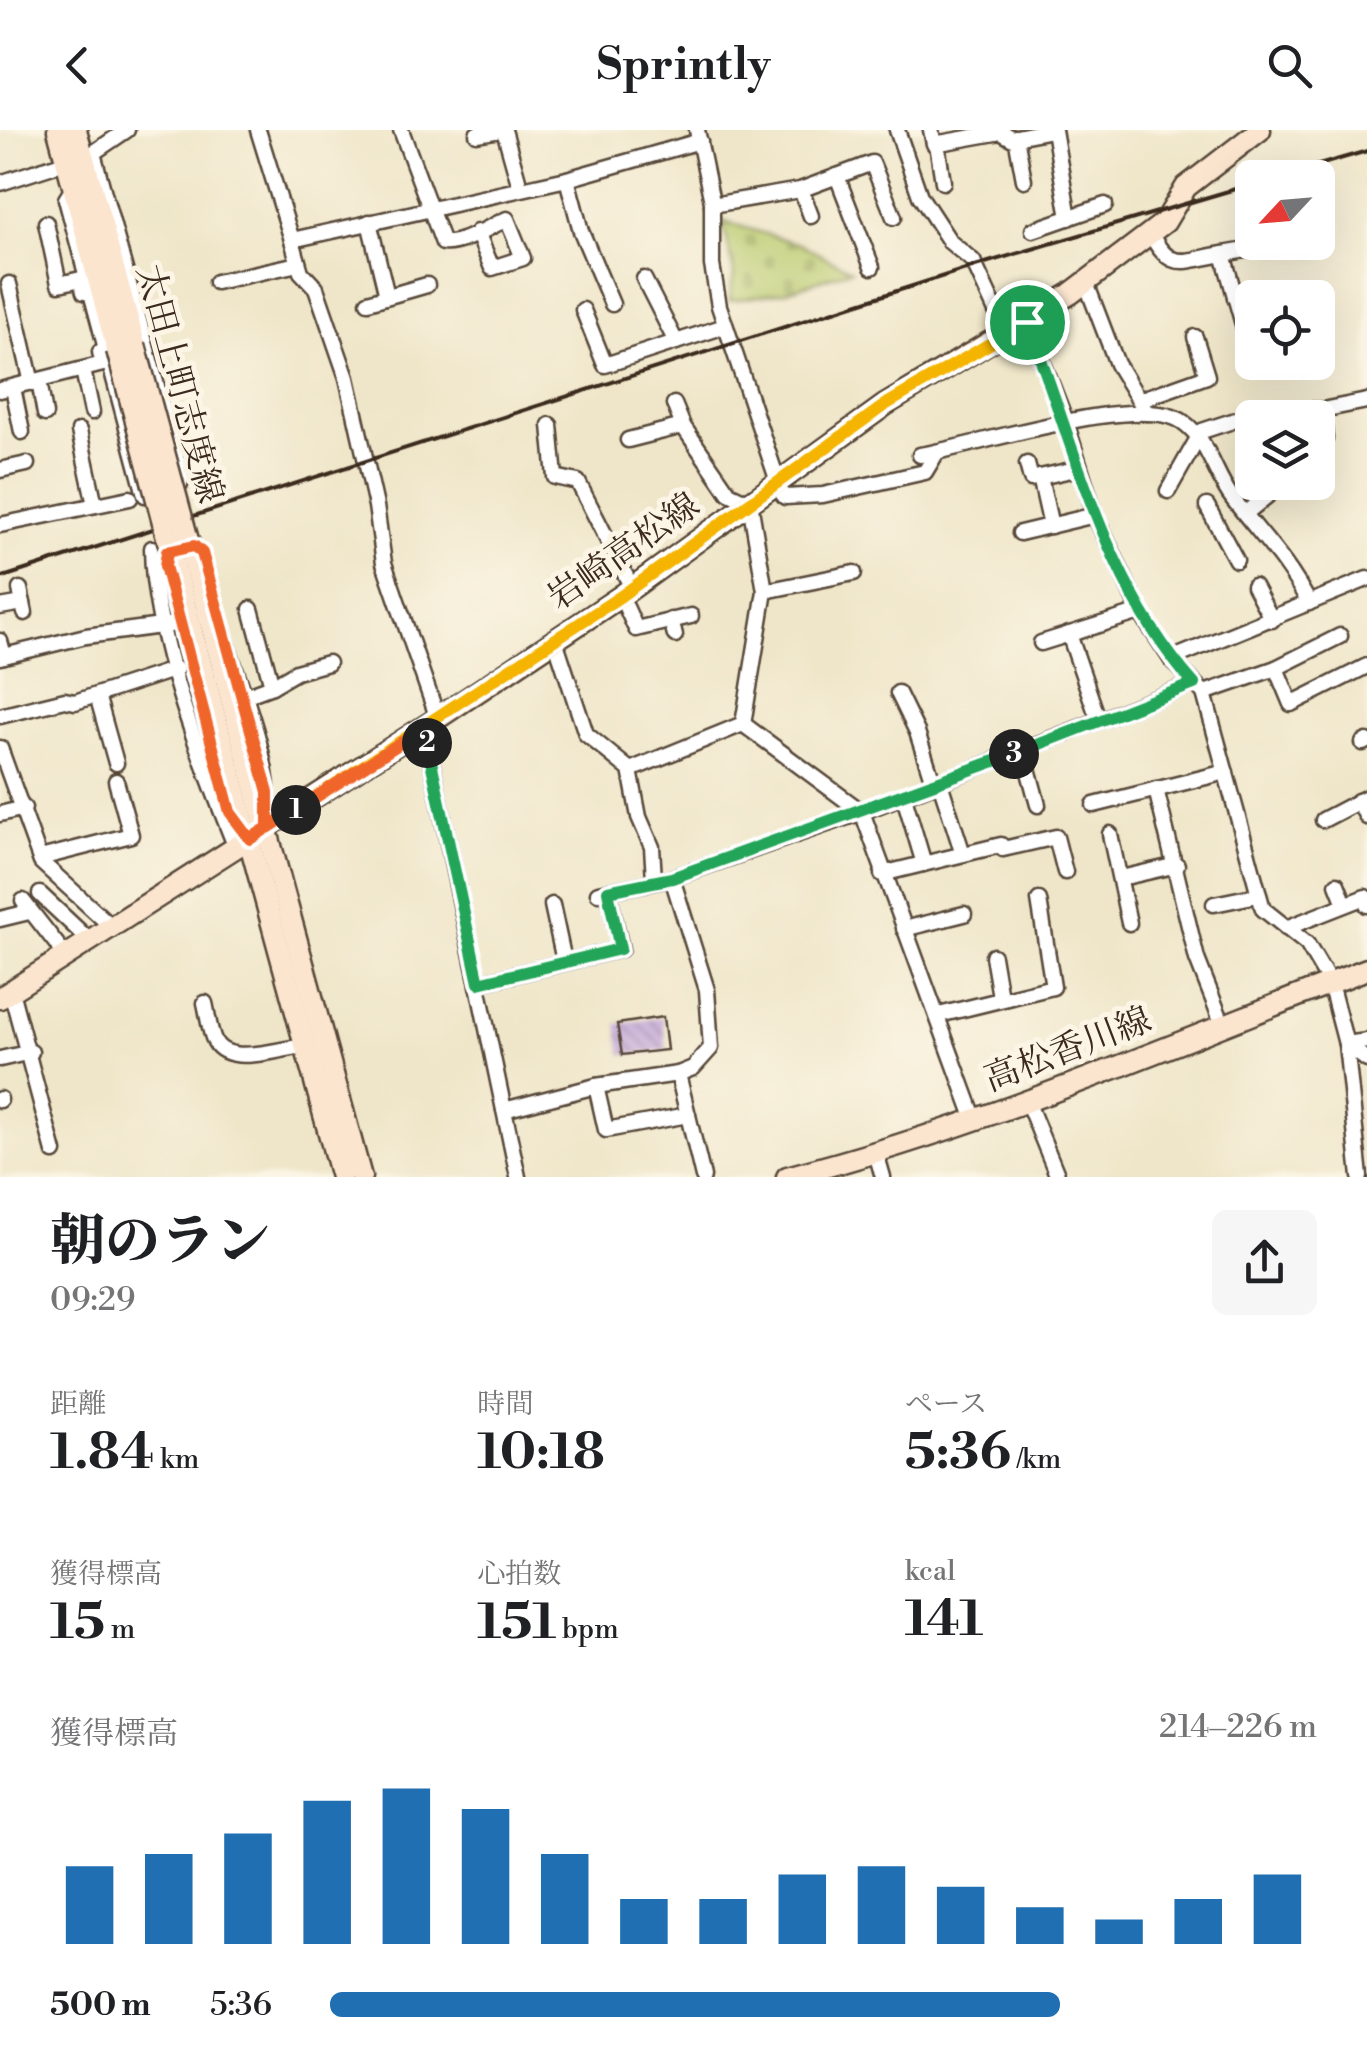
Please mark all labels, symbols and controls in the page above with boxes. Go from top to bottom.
text: Sprintly [596,37,771,94]
icon: back [50,38,105,93]
icon: search [1262,38,1317,93]
north arrow [1235,160,1335,260]
map controls [1235,160,1335,500]
street label: 太田上町志度線 [127,260,231,508]
pin [985,280,1070,365]
button: locate [1235,280,1335,380]
icon: arrive [1000,295,1055,350]
button: layers [1235,400,1335,500]
street label: 岩崎高松線 [540,484,708,620]
pin: 2 [402,718,452,768]
text: 2 [418,725,436,760]
pin: 3 [989,729,1039,779]
text: 3 [1006,736,1022,771]
pin: 1 [271,785,321,835]
text: 1 [289,792,303,827]
street label: 高松香川線 [979,999,1157,1101]
text: 朝のラン [50,1208,270,1277]
button: share [1212,1210,1317,1315]
text: 09:29 [50,1280,135,1320]
text: 距離 [50,1387,106,1422]
text: 時間 [477,1387,533,1422]
text: ペース [905,1387,987,1422]
text: 1.84 [50,1422,154,1484]
text: 10:18 [477,1422,605,1484]
text: 5:36 [905,1422,1011,1484]
text: km [154,1442,199,1477]
text: /km [1011,1442,1061,1477]
text: kcal [905,1554,955,1589]
text: 獲得標高 [50,1557,162,1592]
text: 心拍数 [477,1557,561,1592]
text: 141 [905,1589,983,1651]
text: 15 [50,1592,105,1654]
text: 151 [477,1592,556,1654]
text: m [105,1612,135,1647]
text: bpm [556,1612,619,1647]
text: 214–226 m [1159,1707,1317,1747]
text: 獲得標高 [50,1714,178,1754]
text: 500 m [50,1985,151,2025]
text: 5:36 [210,1985,272,2025]

